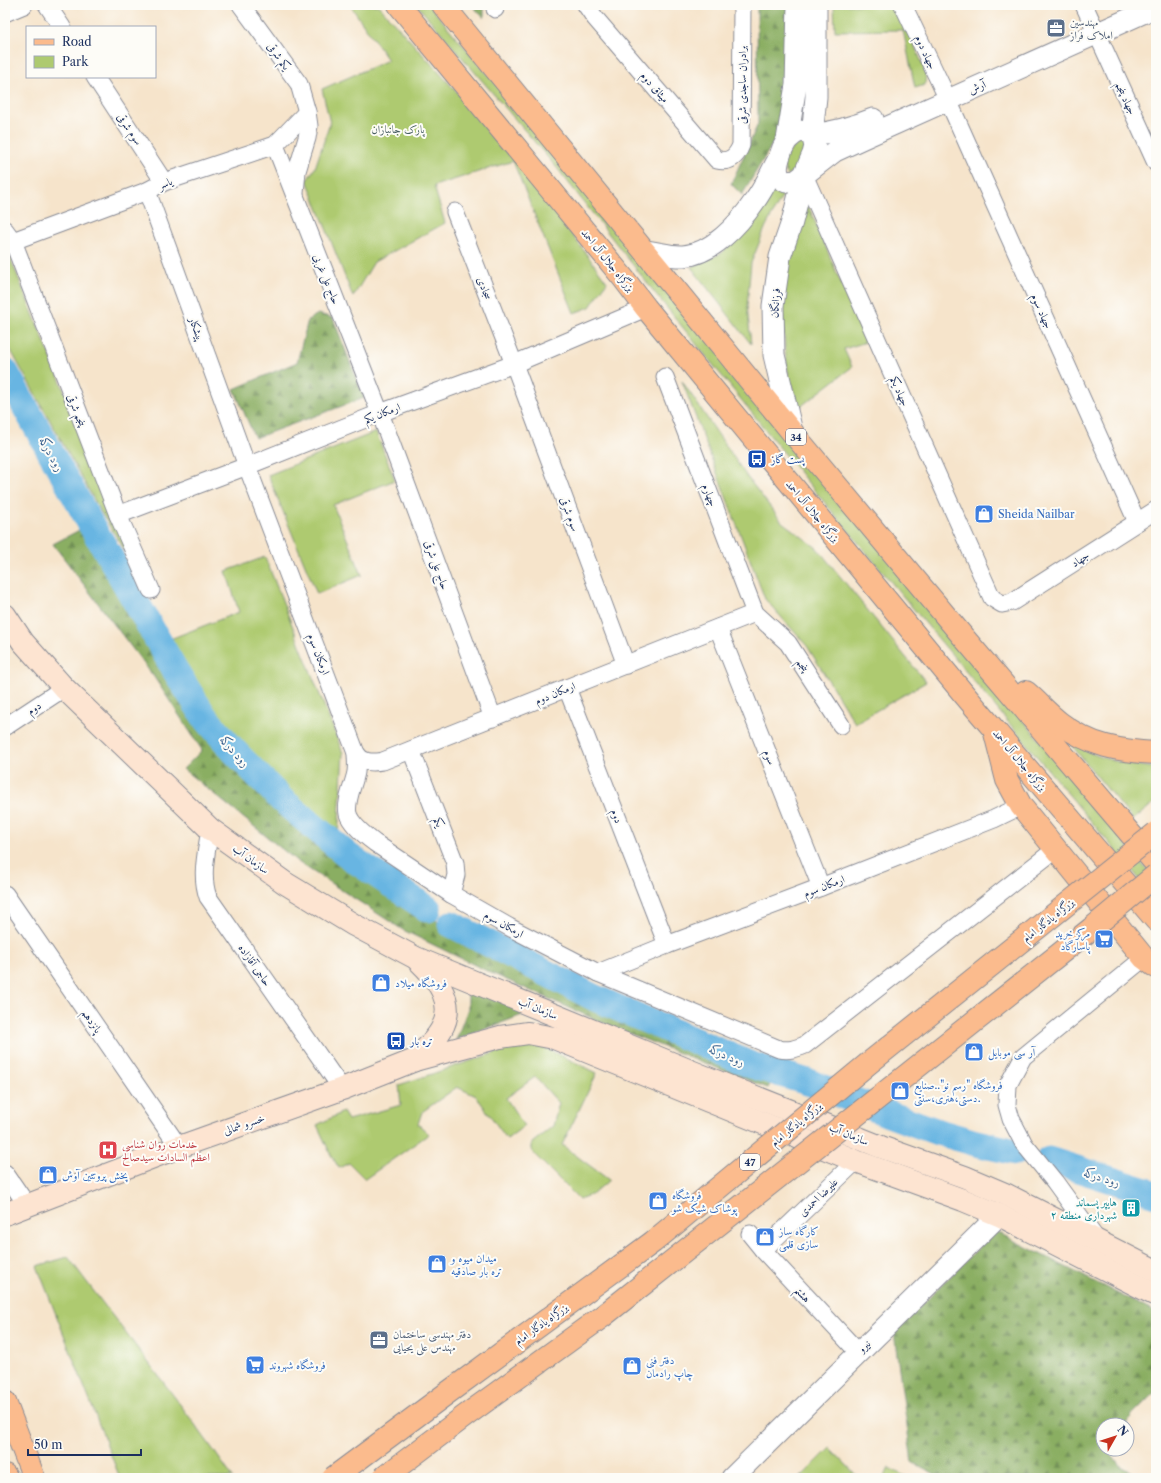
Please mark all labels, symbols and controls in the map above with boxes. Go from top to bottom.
place label: مهندسین املاک فراز [1069,15,1113,43]
office icon: مهندسین املاک فراز [1045,17,1067,39]
legend [26,26,156,78]
street label: جهاد دوم [909,33,940,73]
text: Road [62,34,92,49]
street label: یکم شرقی [261,40,294,75]
street label: برادران ساجدی شرقی [735,46,750,124]
text: Park [62,54,89,69]
street label: میثاق دوم [635,68,672,108]
street label: آرش [966,76,989,97]
street label: جهاد پنجم [1109,79,1140,119]
street label: سوم شرقی [112,110,146,149]
park label: پارک جانبازان [371,122,425,137]
street label: یاسر [155,173,176,194]
street label: بزرگراه جلال آل احمد [579,226,638,294]
street label: حاج علی غربی [307,252,344,308]
street label: سجادی [474,274,496,302]
street label: فرزانگان [767,288,784,319]
street label: جهاد سوم [1025,291,1056,332]
street label: پیشکار [185,314,208,343]
street label: جهاد یکم [884,374,913,410]
street label: پنجم شرقی [61,392,90,431]
street label: ارمکان یکم [362,400,404,430]
road number: 34 [786,429,806,445]
water label: رود درکه [36,434,68,474]
bus stop icon: پست گاز [746,448,768,470]
place label: پست گاز [770,452,805,467]
street label: بزرگراه جلال آل احمد [783,477,843,545]
street label: چهارم [696,482,721,509]
street label: سوم شرقی [555,495,583,534]
shop icon: Sheida Nailbar [973,503,995,525]
place label: Sheida Nailbar [998,507,1075,521]
street label: حاج علی شرقی [418,538,453,593]
street label: جهاد [1068,548,1092,570]
street label: ارمکان سوم [302,631,333,678]
street label: پنجم [790,656,813,678]
street label: ارمکان دوم [533,679,578,710]
street label: دوم [24,698,46,720]
street label: بزرگراه جلال آل احمد [990,726,1050,794]
water label: رود درکه [216,732,253,770]
street label: سوم [758,747,779,768]
street label: دوم [605,807,626,826]
street label: یکم [427,815,448,831]
street label: سازمان آب [230,841,272,877]
street label: ارمکان سوم [801,872,848,903]
street label: بزرگراه یادگار امام [1019,895,1079,947]
street label: ارمکان سوم [480,907,526,943]
place label: مرکز خرید پاسارگاد [1055,926,1091,954]
supermarket icon: مرکز خرید پاسارگاد [1093,928,1115,950]
street label: حاجی آقازاده [235,941,275,989]
shop icon: فروشگاه میلاد [370,972,392,994]
place label: فروشگاه میلاد [395,976,447,991]
street label: سازمان آب [516,994,560,1022]
street label: پانزدهم [75,1006,106,1039]
bus stop icon: تره بار [385,1030,407,1052]
place label: تره بار [409,1034,433,1048]
water label: رود درکه [707,1041,747,1070]
shop icon: آر سی موبایل [963,1041,985,1063]
place label: آر سی موبایل [988,1045,1037,1061]
place label: فروشگاه "رسم نو"..صنایع دستی،هنری،سنتی. [914,1078,1003,1107]
shop icon: فروشگاه "رسم نو"..صنایع دستی،هنری،سنتی. [889,1080,911,1102]
street label: بزرگراه یادگار امام [768,1099,826,1152]
street label: خسرو شمالی [221,1110,267,1139]
street label: سازمان آب [827,1120,871,1148]
place label: خدمات روان شناسی اعظم السادات سیدصالح [122,1137,210,1168]
hospital icon: خدمات روان شناسی اعظم السادات سیدصالح [97,1139,119,1161]
road number: 47 [740,1154,760,1170]
shop icon: پخش پروتئین آوش [37,1164,59,1186]
water label: رود درکه [1082,1164,1122,1191]
place label: پخش پروتئین آوش [62,1168,128,1183]
street label: علیرضا احمدی [795,1175,841,1219]
place label: فروشگاه پوشاک شیک شو [671,1188,738,1216]
shop icon: فروشگاه پوشاک شیک شو [647,1190,669,1212]
place label: هایپر پسماند شهرداری منطقه ۲ [1051,1195,1117,1223]
building icon: هایپر پسماند شهرداری منطقه ۲ [1120,1197,1142,1219]
place label: کارگاه ساز سازی قلمی [778,1224,819,1253]
shop icon: کارگاه ساز سازی قلمی [754,1226,776,1248]
place label: میدان میوه و تره بار صادقیه [450,1251,502,1278]
shop icon: میدان میوه و تره بار صادقیه [426,1253,448,1275]
street label: هشتم [789,1283,814,1308]
street label: بزرگراه یادگار امام [512,1300,572,1350]
place label: دفتر مهندسی ساختمان مهندس علی یحیایی [393,1327,471,1356]
office icon: دفتر مهندسی ساختمان مهندس علی یحیایی [368,1329,390,1351]
street label: نیرو [854,1337,873,1356]
place label: دفتر فنی چاپ رادمان [646,1353,693,1381]
supermarket icon: فروشگاه شهروند [244,1354,266,1376]
shop icon: دفتر فنی چاپ رادمان [621,1355,643,1377]
place label: فروشگاه شهروند [269,1358,326,1373]
north arrow [1095,1417,1135,1457]
text: N [1114,1423,1131,1439]
scale bar [28,1431,141,1457]
text: 50 m [34,1437,63,1452]

